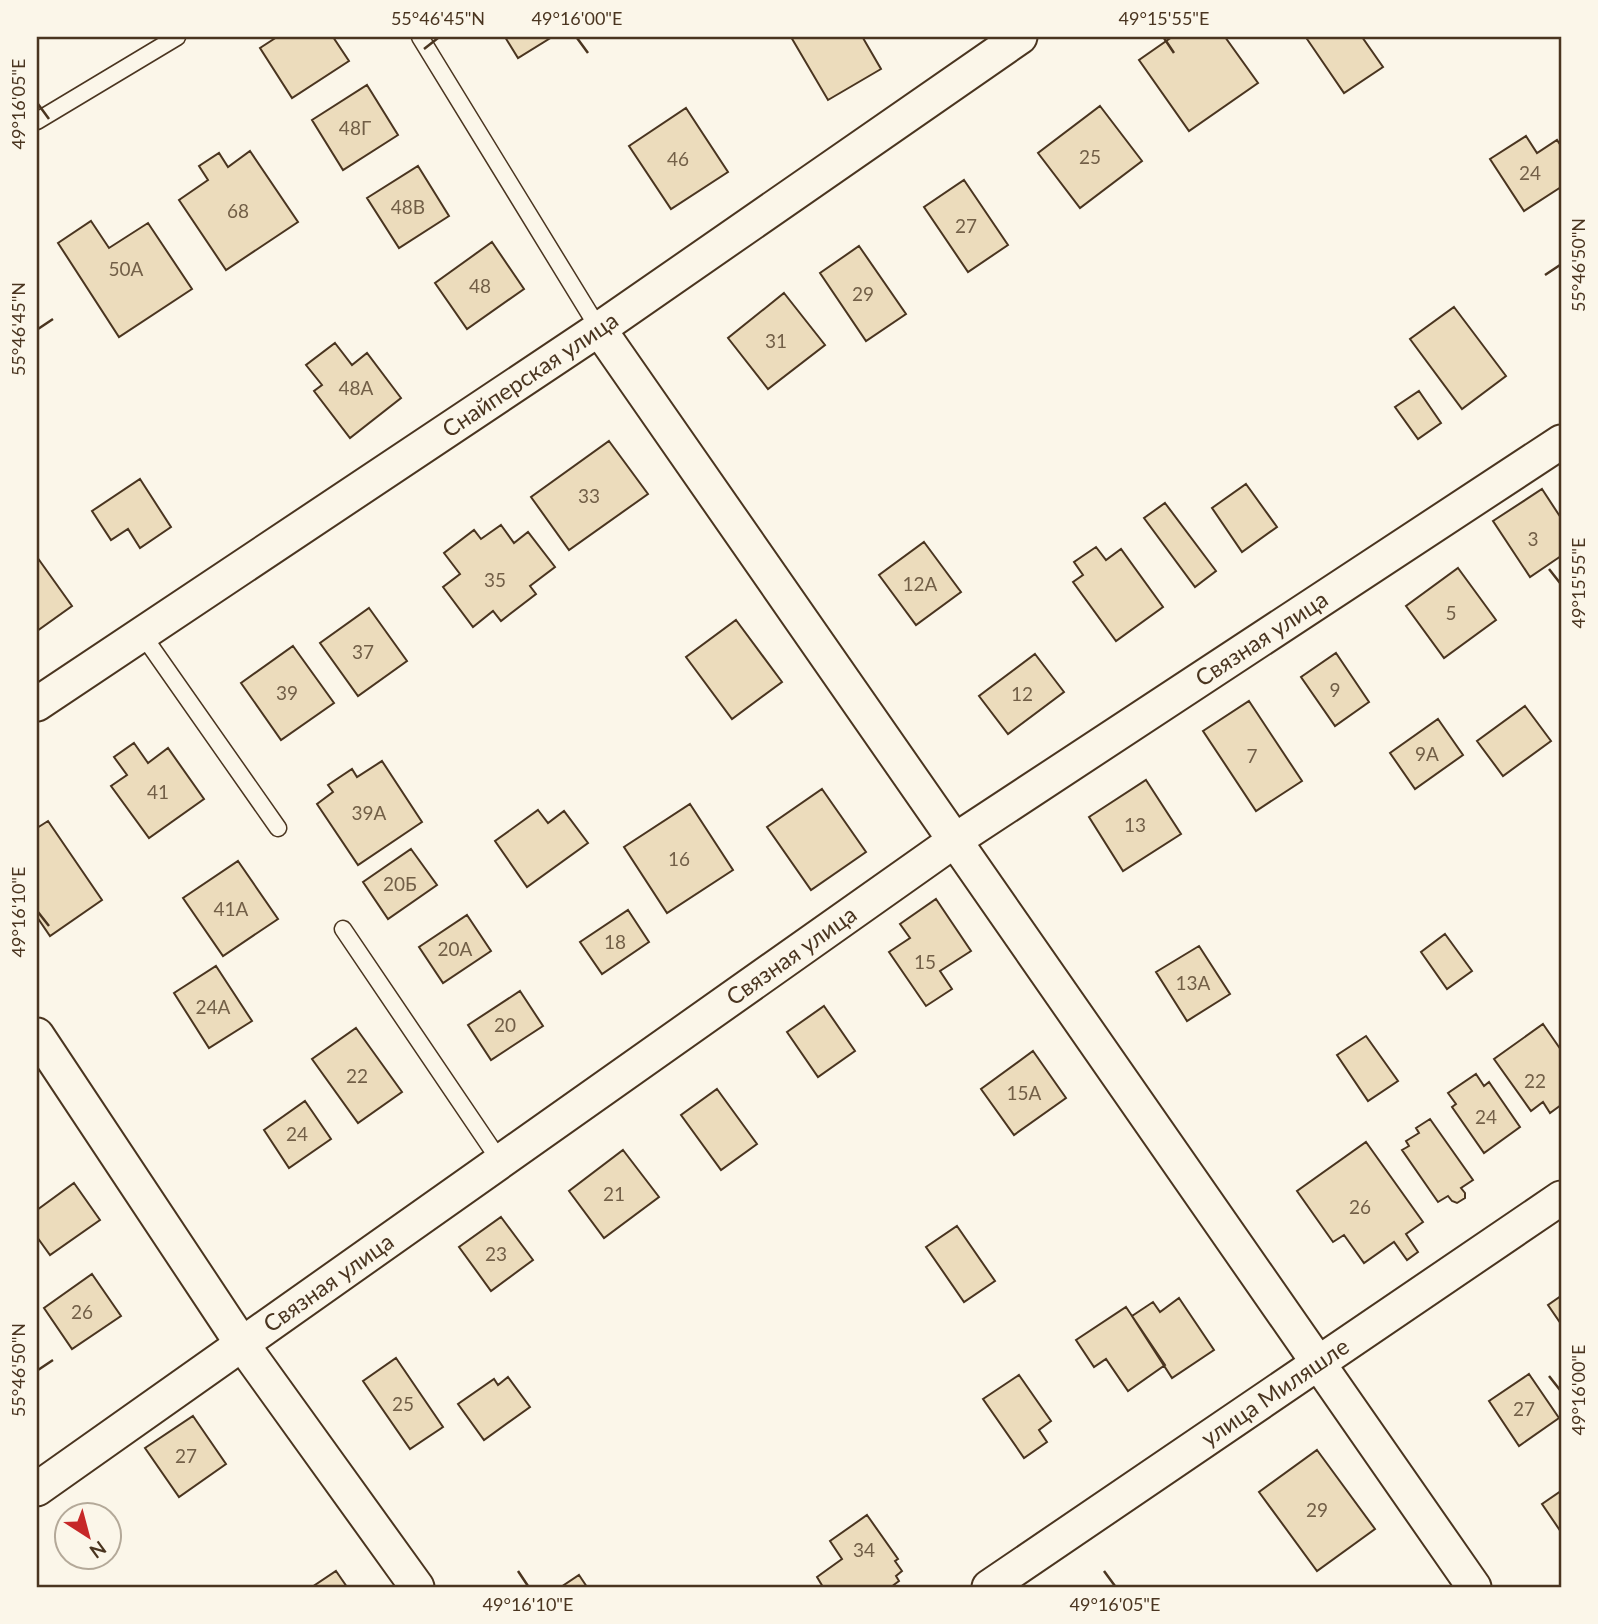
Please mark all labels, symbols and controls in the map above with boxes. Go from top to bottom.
text: 55°46'45"N [391,7,485,29]
text: 49°16'00"E [532,7,622,29]
text: 49°15'55"E [1119,7,1209,29]
text: 49°16'05"E [7,59,29,149]
house number: 48Г [339,116,371,139]
house number: 25 [1079,145,1101,168]
house number: 46 [667,147,689,170]
house number: 24 [1519,161,1541,184]
house number: 48В [391,195,425,218]
house number: 68 [227,199,249,222]
house number: 27 [955,214,977,237]
text: 55°46'50"N [1567,218,1589,312]
house number: 50А [109,257,144,280]
house number: 48 [469,274,491,297]
text: 55°46'45"N [7,282,29,376]
house number: 29 [852,282,874,305]
street label: Снайперская улица [437,305,623,443]
house number: 31 [765,329,787,352]
house number: 48А [339,376,374,399]
house number: 33 [578,484,600,507]
house number: 3 [1527,527,1539,550]
text: 49°15'55"E [1567,538,1589,628]
house number: 35 [484,568,506,591]
house number: 12А [903,572,938,595]
street label: Связная улица [1190,584,1333,692]
house number: 5 [1445,601,1457,624]
house number: 37 [352,640,374,663]
house number: 9 [1329,678,1341,701]
house number: 39 [276,681,298,704]
house number: 12 [1011,682,1033,705]
house number: 9А [1415,742,1439,765]
house number: 7 [1246,744,1258,767]
house number: 41 [147,780,169,803]
house number: 39А [352,801,387,824]
house number: 13 [1124,813,1146,836]
house number: 16 [668,847,690,870]
text: 49°16'10"E [7,867,29,957]
house number: 20Б [383,872,417,895]
house number: 41А [214,897,249,920]
street label: Связная улица [721,899,862,1010]
house number: 18 [604,930,626,953]
house number: 20А [438,937,473,960]
house number: 15 [914,950,936,973]
house number: 13А [1176,971,1211,994]
house number: 24А [196,995,231,1018]
house number: 20 [494,1013,516,1036]
house number: 22 [346,1064,368,1087]
house number: 22 [1524,1069,1546,1092]
house number: 15А [1007,1081,1042,1104]
house number: 24 [1475,1105,1497,1128]
house number: 24 [286,1122,308,1145]
house number: 21 [603,1182,625,1205]
house number: 26 [1349,1195,1371,1218]
street label: Связная улица [257,1227,398,1338]
house number: 23 [485,1242,507,1265]
house number: 26 [71,1300,93,1323]
text: 55°46'50"N [7,1323,29,1417]
street label: улица Миляшле [1195,1332,1354,1452]
text: 49°16'00"E [1567,1345,1589,1435]
house number: 25 [392,1392,414,1415]
house number: 27 [1513,1397,1535,1420]
house number: 27 [175,1444,197,1467]
house number: 29 [1306,1498,1328,1521]
north arrow [52,1502,122,1572]
text: N [86,1537,111,1564]
house number: 34 [853,1538,875,1561]
text: 49°16'10"E [483,1593,573,1615]
text: 49°16'05"E [1070,1593,1160,1615]

